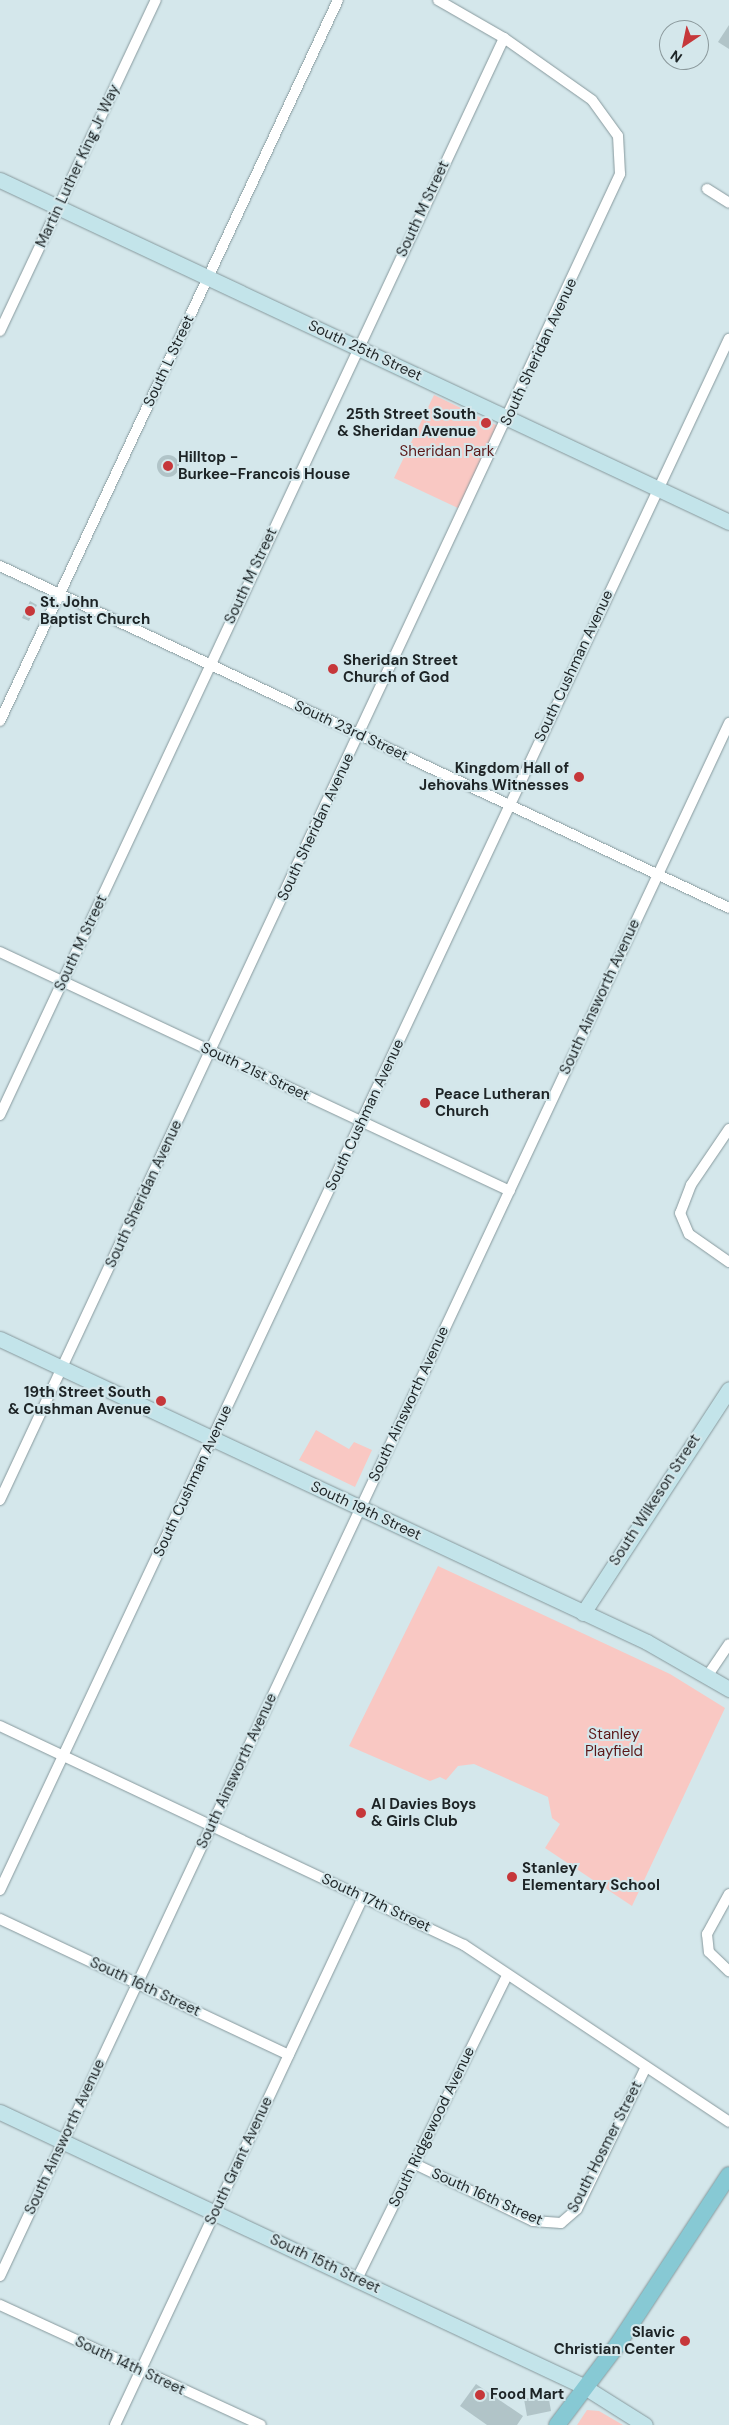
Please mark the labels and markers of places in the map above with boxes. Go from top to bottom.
place label: 25th Street South & Sheridan Avenue [337,405,476,440]
marker: 25th Street South & Sheridan Avenue [480,417,492,429]
place label: Hilltop - Burkee-Francois House [178,448,350,483]
marker: Hilltop - Burkee-Francois House [162,460,174,472]
place label: St. John Baptist Church [40,593,150,628]
marker: St. John Baptist Church [24,605,36,617]
place label: Sheridan Street Church of God [343,651,458,686]
marker: Sheridan Street Church of God [327,663,339,675]
place label: Kingdom Hall of Jehovahs Witnesses [419,759,569,794]
marker: Kingdom Hall of Jehovahs Witnesses [573,771,585,783]
place label: Peace Lutheran Church [435,1085,550,1120]
marker: Peace Lutheran Church [419,1097,431,1109]
place label: 19th Street South & Cushman Avenue [8,1383,151,1418]
marker: 19th Street South & Cushman Avenue [155,1395,167,1407]
place label: Al Davies Boys & Girls Club [371,1795,476,1830]
marker: Al Davies Boys & Girls Club [355,1807,367,1819]
place label: Stanley Elementary School [522,1859,660,1894]
marker: Stanley Elementary School [506,1871,518,1883]
place label: Slavic Christian Center [554,2323,675,2358]
marker: Slavic Christian Center [679,2335,691,2347]
place label: Food Mart [490,2386,564,2404]
marker: Food Mart [474,2389,486,2401]

